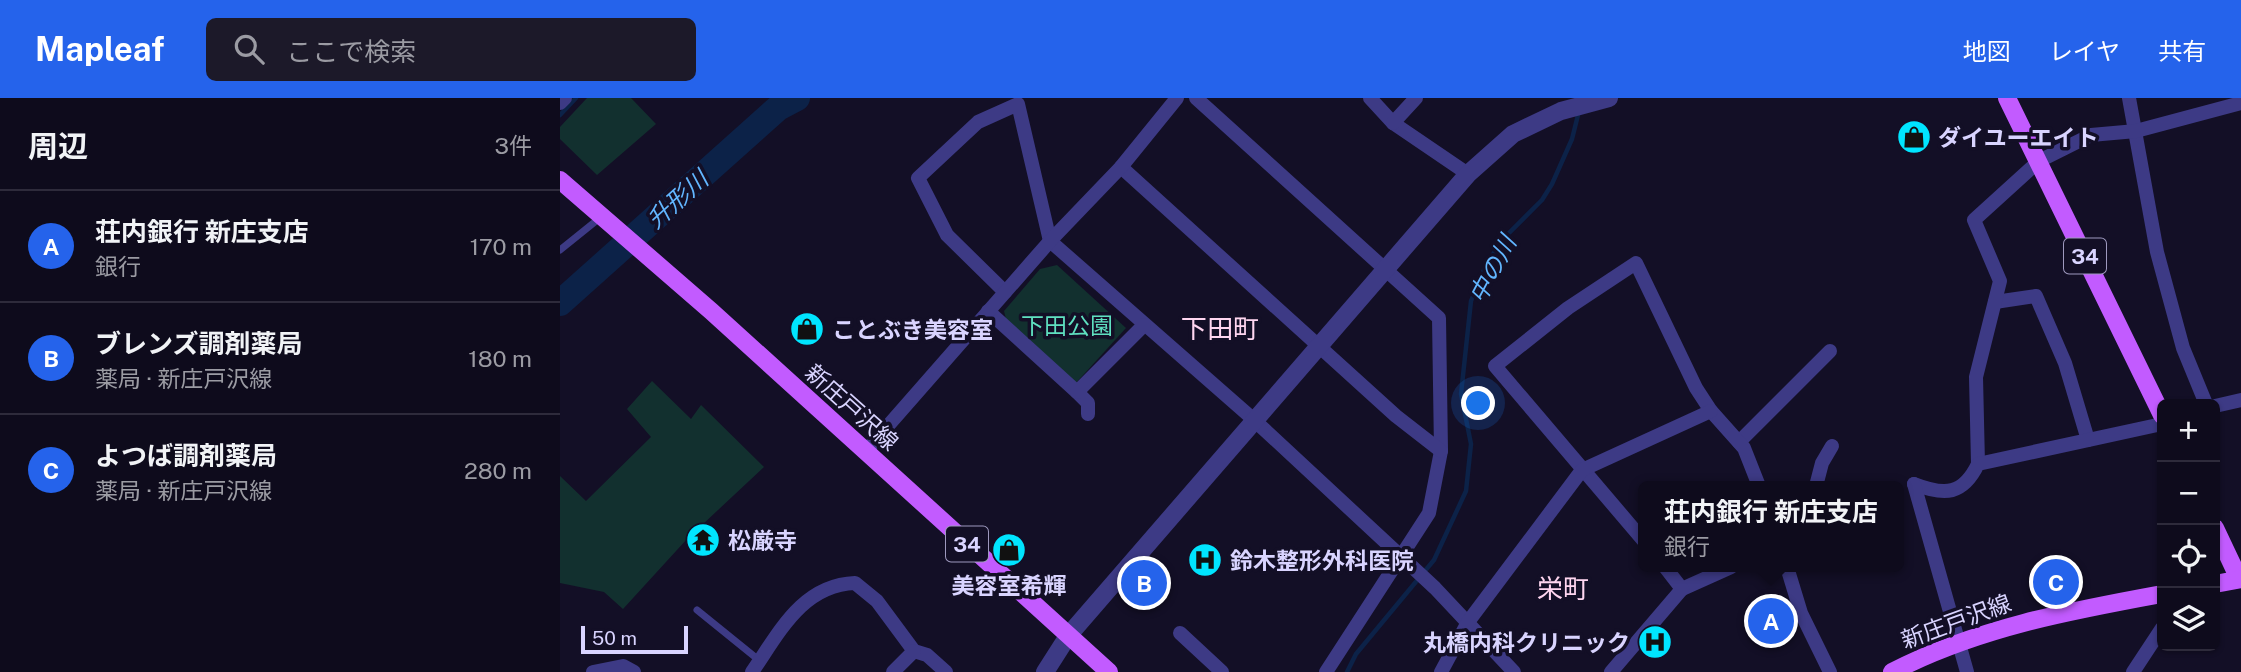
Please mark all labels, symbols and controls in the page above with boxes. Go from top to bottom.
search box [206,18,696,81]
text: Mapleaf [35,30,164,68]
icon: search [230,30,268,68]
text: ここで検索 [286,36,416,67]
text: 地図 [1963,37,2011,65]
text: レイヤ [2049,37,2120,65]
text: 共有 [2158,37,2206,65]
shop icon: ダイユーエイト [1895,118,1933,156]
place label: ダイユーエイト [1938,124,2099,151]
text: 周辺 [28,128,88,164]
text: 3件 [495,132,532,159]
water label: 升形川 [641,162,715,233]
text: 荘内銀行 新庄支店 [95,216,309,247]
water label: 中の川 [1463,228,1523,307]
text: A [43,233,59,260]
text: 170 m [470,233,532,260]
road number: 34 [2064,238,2106,274]
text: 銀行 [95,253,141,280]
shop icon: ことぶき美容室 [788,310,826,348]
park label: 下田公園 [1021,312,1113,339]
district label: 下田町 [1181,313,1259,344]
place label: ことぶき美容室 [832,316,993,343]
text: ブレンズ調剤薬局 [95,328,302,359]
text: B [43,345,59,372]
text: 180 m [468,345,532,372]
street label: 新庄戸沢線 [800,358,904,456]
text: 薬局 · 新庄戸沢線 [95,365,272,392]
your location [1461,386,1495,420]
map controls [2157,399,2220,651]
button: + [2157,399,2220,462]
text: よつば調剤薬局 [95,440,277,471]
text: C [43,457,59,484]
text: 280 m [464,457,532,484]
button: − [2157,462,2220,525]
text: 薬局 · 新庄戸沢線 [95,477,272,504]
popup [1638,481,1904,572]
text: 荘内銀行 新庄支店 [1664,496,1878,527]
temple icon: 松厳寺 [684,521,722,559]
button: locate [2157,525,2220,588]
road number: 34 [946,526,988,562]
place label: 松厳寺 [728,527,797,554]
shop icon: 美容室希輝 [990,531,1028,569]
text: 銀行 [1664,533,1710,560]
hospital icon: 鈴木整形外科医院 [1186,541,1224,579]
place label: 鈴木整形外科医院 [1230,547,1414,574]
pin: C [2033,556,2079,608]
pin: B [1121,557,1167,609]
place label: 美容室希輝 [952,572,1067,599]
district label: 栄町 [1537,573,1589,604]
button: layers [2157,588,2220,651]
street label: 新庄戸沢線 [1897,589,2015,653]
pin: A [1748,595,1794,647]
scale bar [581,623,688,655]
hospital icon: 丸橋内科クリニック [1636,623,1674,661]
text: 50 m [592,627,637,649]
place label: 丸橋内科クリニック [1423,629,1630,656]

